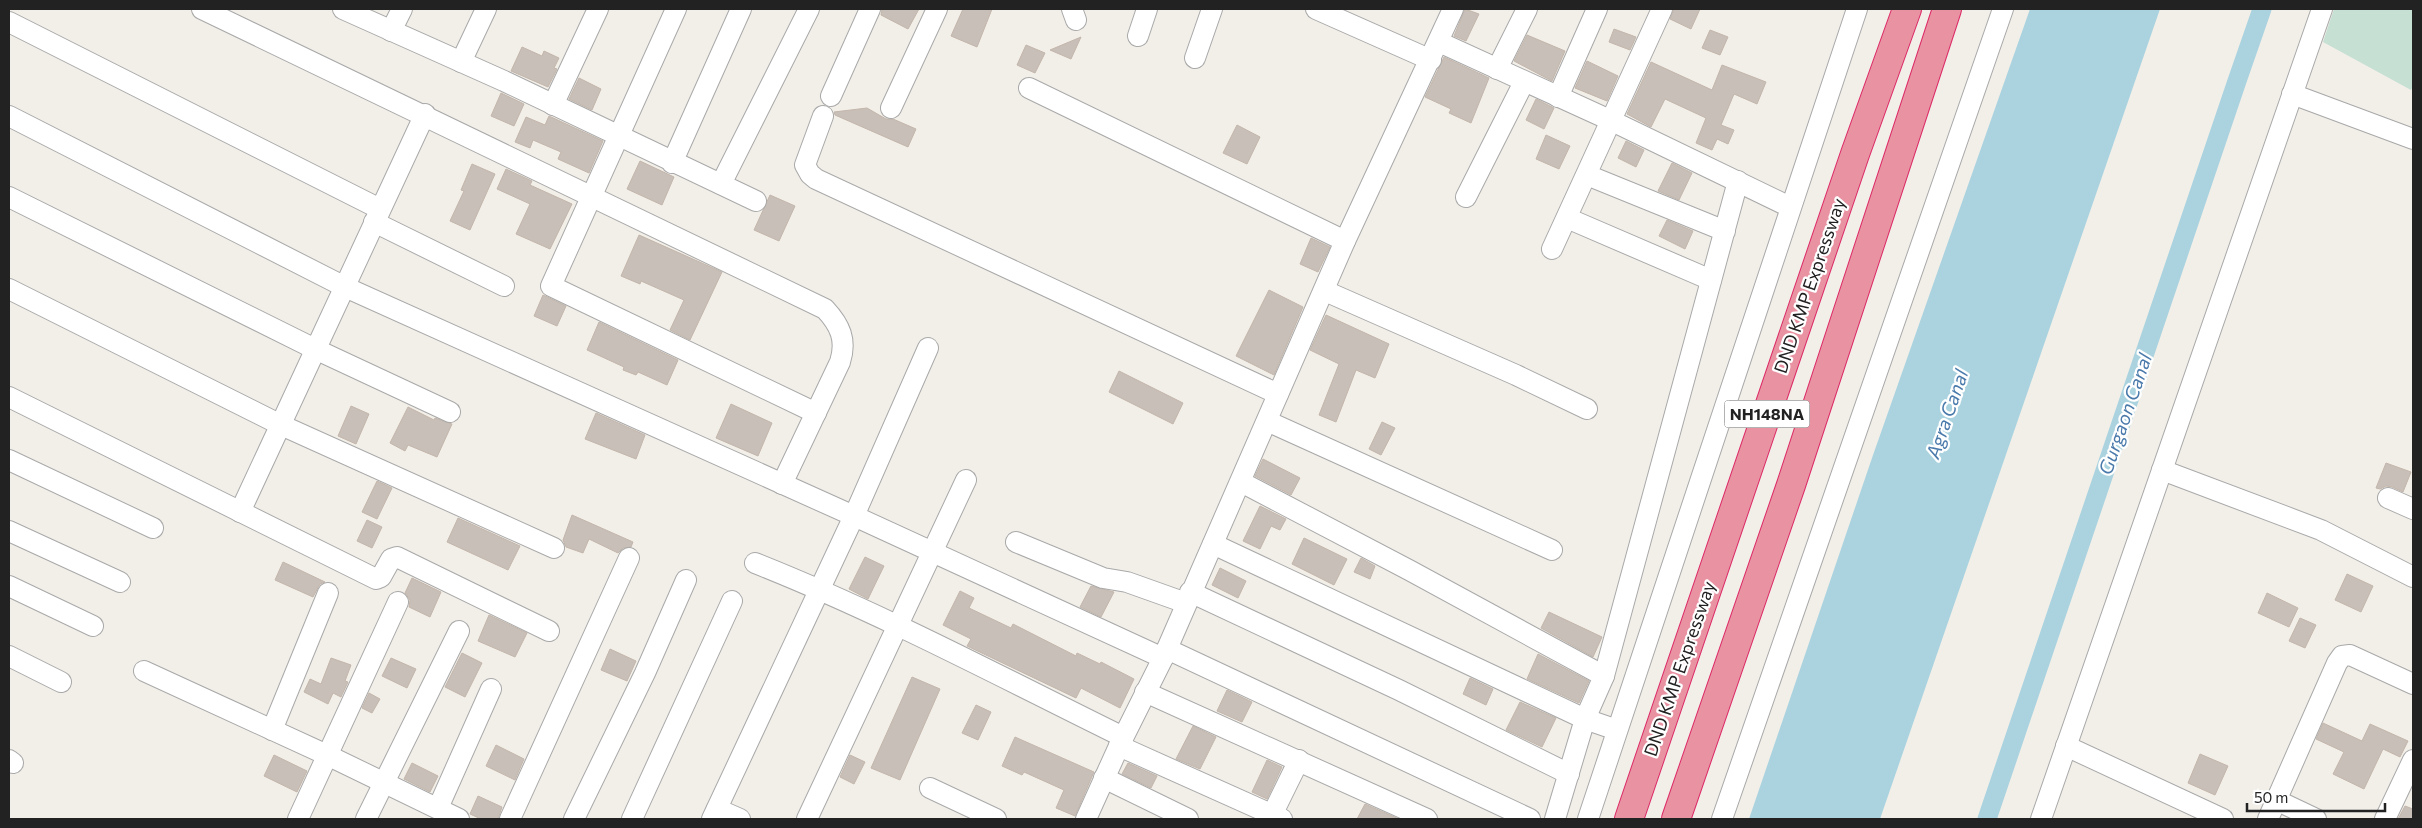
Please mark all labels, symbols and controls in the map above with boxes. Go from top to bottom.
street label: DND KMP Expressway [1769,195,1849,376]
water label: Gurgaon Canal [2093,349,2156,477]
water label: Agra Canal [1920,365,1973,462]
road number: NH148NA [1724,400,1810,428]
street label: DND KMP Expressway [1639,578,1719,759]
scale bar [2247,780,2384,812]
text: 50 m [2254,788,2288,806]

